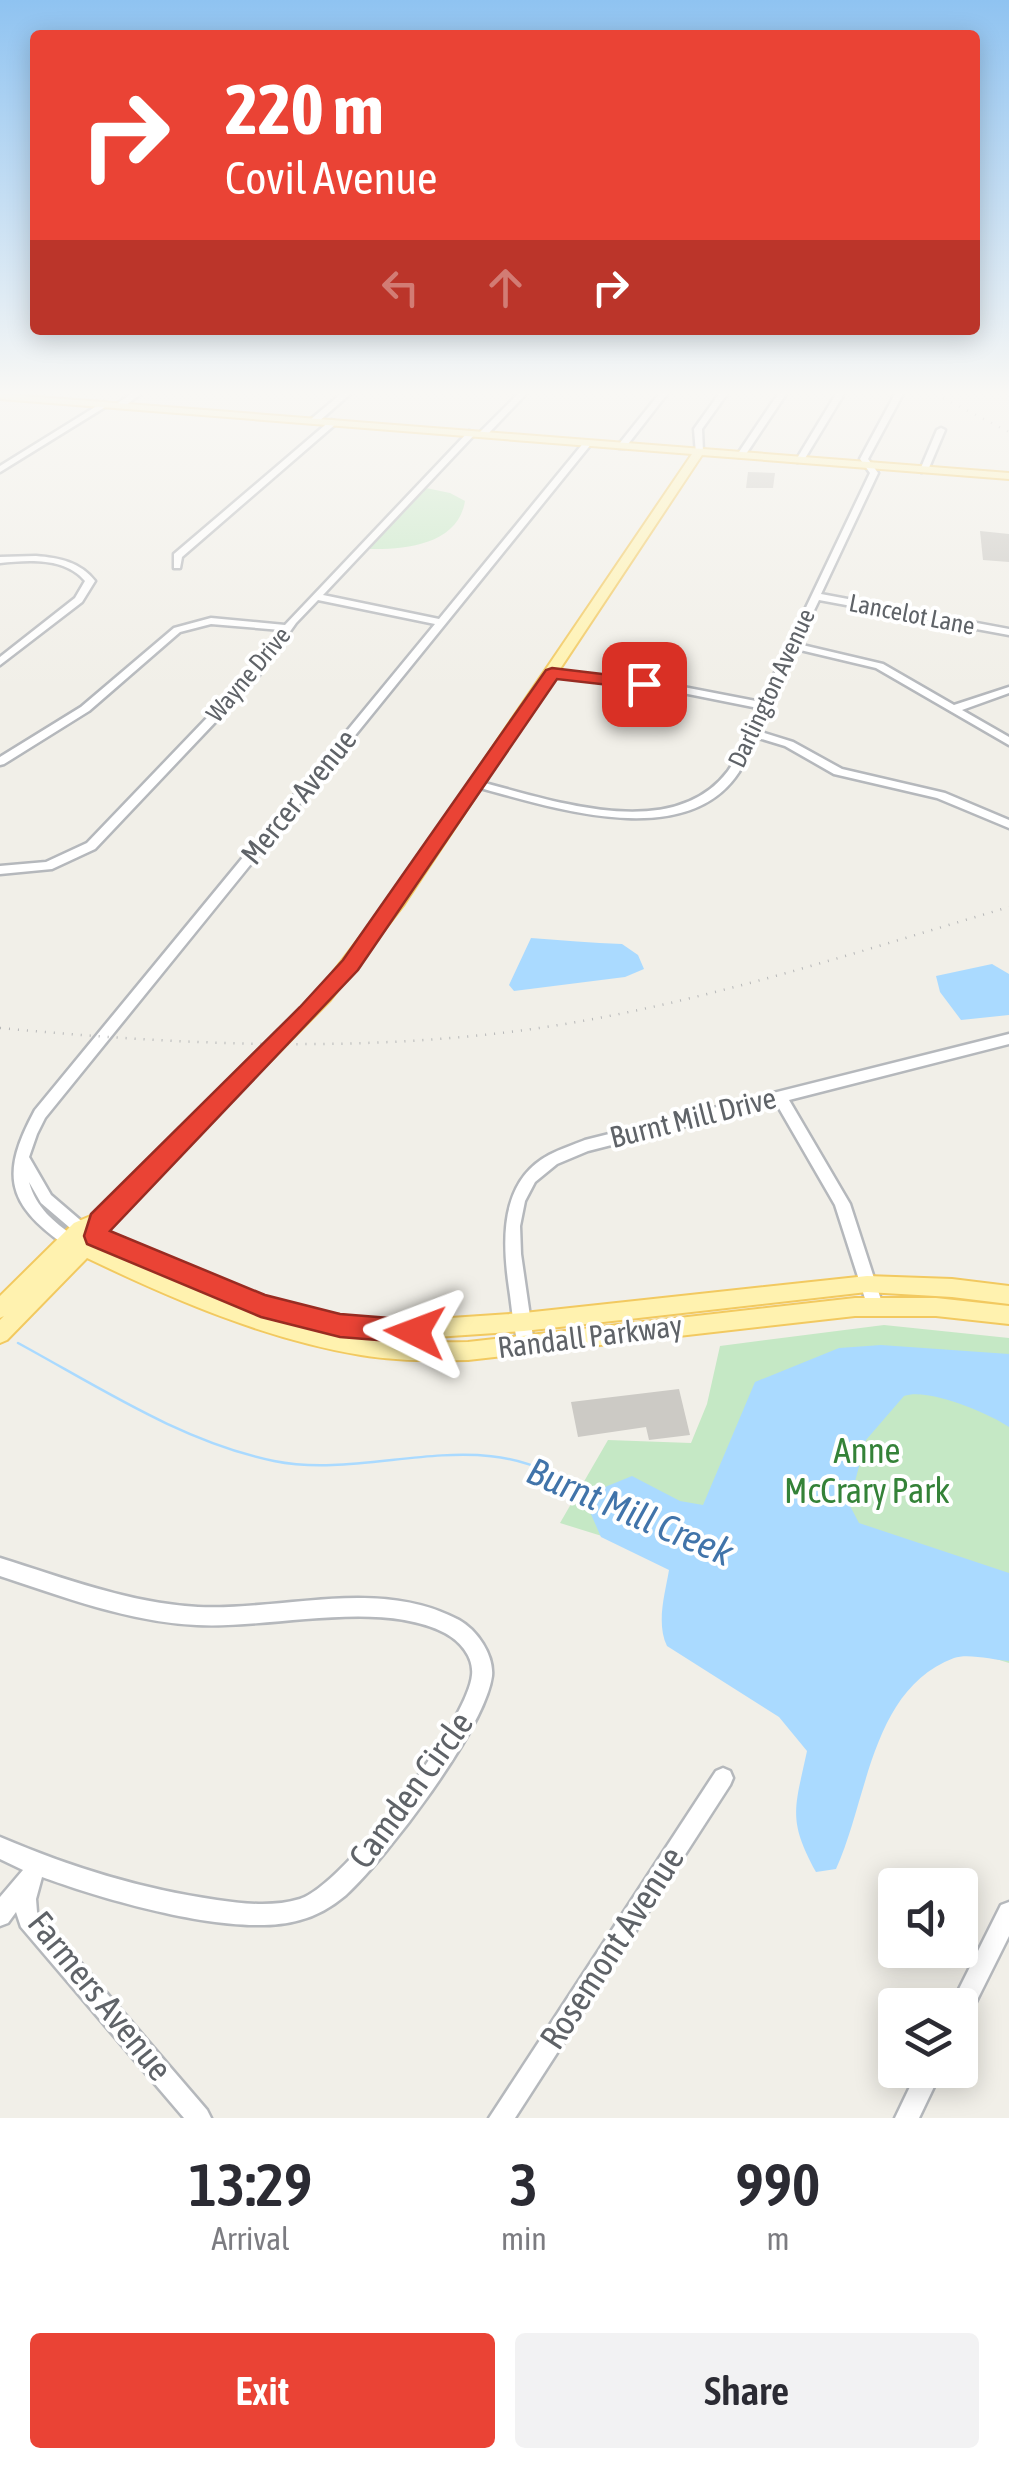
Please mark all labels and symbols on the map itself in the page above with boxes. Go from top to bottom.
street label: Lancelot Lane [847,588,977,640]
street label: Darlington Avenue [722,604,820,772]
street label: Wayne Drive [200,621,296,727]
pin [602,642,687,727]
street label: Mercer Avenue [234,722,363,871]
street label: Burnt Mill Drive [606,1080,779,1154]
position arrow [363,1280,467,1384]
street label: Randall Parkway [496,1308,684,1364]
park label: Anne McCrary Park [784,1430,950,1510]
water label: Burnt Mill Creek [521,1449,741,1575]
street label: Camden Circle [340,1703,480,1875]
street label: Rosemont Avenue [531,1839,691,2056]
street label: Farmers Avenue [21,1903,181,2088]

